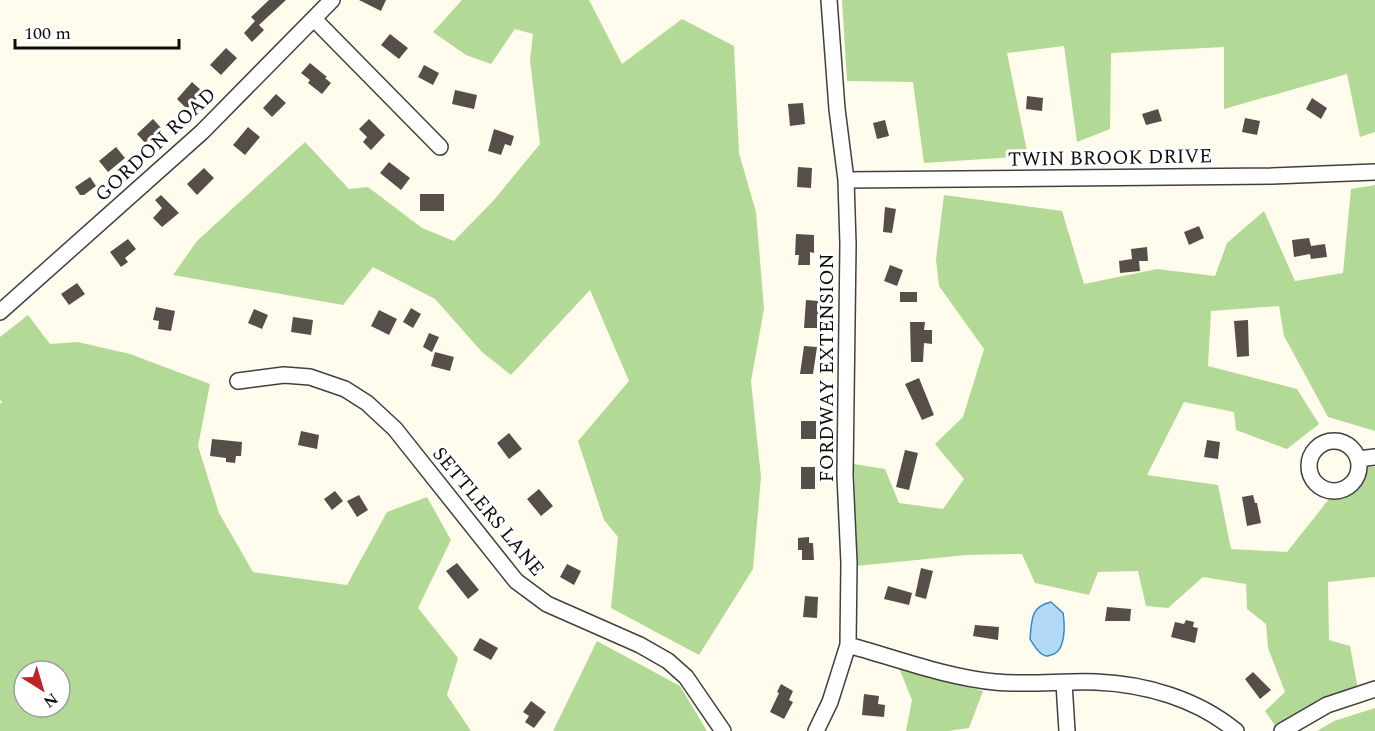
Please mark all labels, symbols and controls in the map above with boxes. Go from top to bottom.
scale bar [15,12,178,50]
text: 100 m [24,20,71,47]
street label: GORDON ROAD [88,80,223,209]
street label: TWIN BROOK DRIVE [1008,141,1213,175]
street label: FORDWAY EXTENSION [812,253,842,483]
street label: SETTLERS LANE [425,440,552,583]
north arrow [12,659,72,719]
text: N [38,687,63,714]

